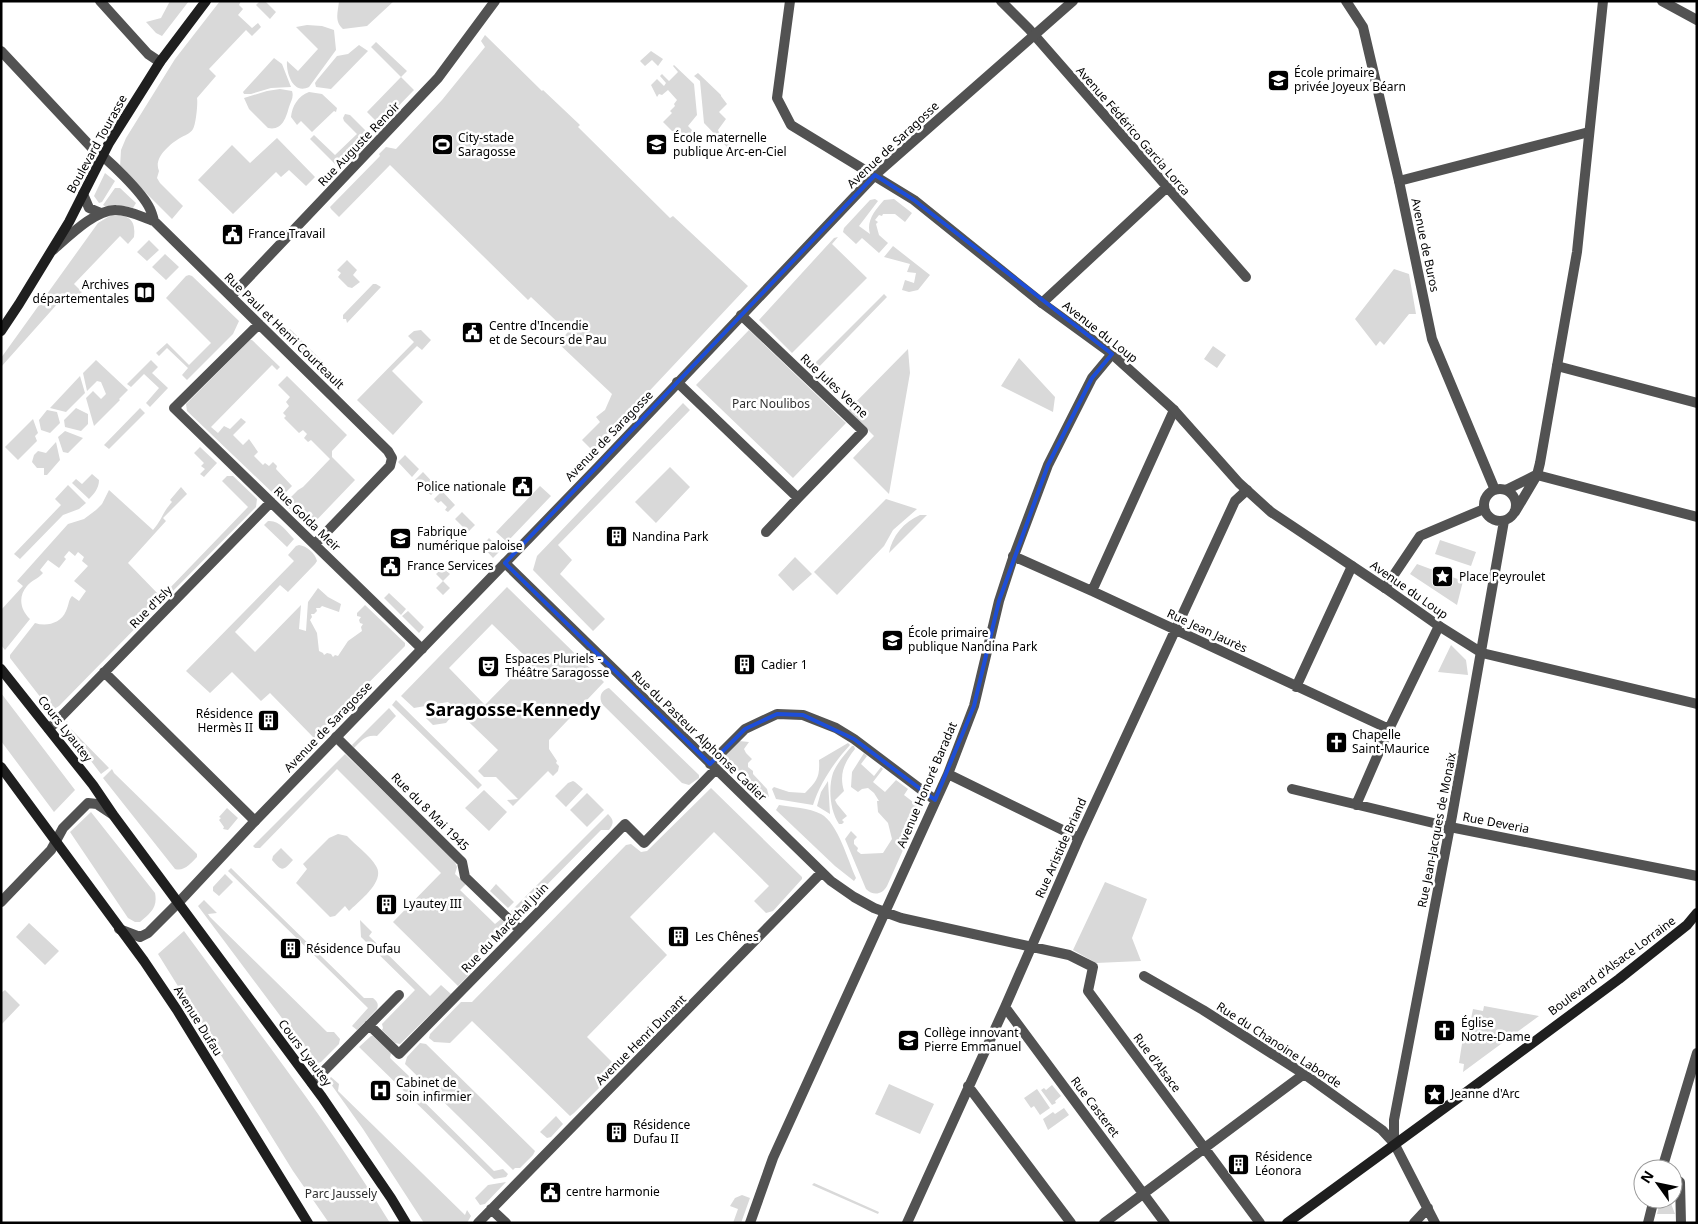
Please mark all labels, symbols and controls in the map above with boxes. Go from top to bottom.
street label: Avenue Fédérico Garcia Lorca [1072,62,1194,199]
place label: École primaire privée Joyeux Béarn [1294,64,1406,95]
school or university icon: École primaire privée Joyeux Béarn [1266,68,1290,92]
street label: Boulevard Tourasse [62,91,131,196]
street label: Avenue de Saragosse [843,97,943,192]
street label: Rue Auguste Renoir [314,98,404,190]
place label: City-stade Saragosse [458,129,516,160]
place label: École maternelle publique Arc-en-Ciel [673,129,787,160]
sports icon: City-stade Saragosse [430,133,454,157]
school or university icon: École maternelle publique Arc-en-Ciel [645,133,669,157]
street label: Avenue de Buros [1407,196,1444,294]
public building icon: France Travail [220,222,244,246]
place label: France Travail [248,225,325,242]
street label: Rue Paul et Henri Courteault [221,269,349,393]
place label: Archives départementales [33,276,129,307]
library icon: Archives départementales [133,280,157,304]
street label: Avenue du Loup [1059,297,1142,366]
place label: Centre d'Incendie et de Secours de Pau [489,317,607,348]
public building icon: Centre d'Incendie et de Secours de Pau [461,321,485,345]
street label: Rue Jules Verne [797,350,872,422]
street label: Avenue de Saragosse [561,386,657,485]
park label: Parc Noulibos [732,395,810,412]
public building icon: Police nationale [510,475,534,499]
place label: Police nationale [417,478,506,495]
street label: Rue Golda Meir [270,482,345,555]
place label: Fabrique numérique paloise [417,523,523,554]
building icon: Nandina Park [604,525,628,549]
school or university icon: Fabrique numérique paloise [389,527,413,551]
place label: Nandina Park [632,528,709,545]
public building icon: France Services [379,554,403,578]
street label: Avenue du Loup [1367,556,1452,623]
place label: France Services [407,557,494,574]
place icon: Place Peyroulet [1431,565,1455,589]
place label: Place Peyroulet [1459,568,1546,585]
street label: Rue d'Isly [126,581,176,632]
street label: Rue Jean Jaurès [1164,605,1250,657]
place label: École primaire publique Nandina Park [908,624,1038,655]
school or university icon: École primaire publique Nandina Park [880,628,904,652]
place label: Espaces Pluriels - Théâtre Saragosse [505,650,609,681]
building icon: Cadier 1 [733,653,757,677]
theatre icon: Espaces Pluriels - Théâtre Saragosse [477,654,501,678]
place label: Cadier 1 [761,656,808,673]
street label: Rue du Pasteur Alphonse Cadier [628,667,771,805]
street label: Avenue de Saragosse [280,677,376,776]
street label: Cours Lyautey [34,692,97,766]
district label: Saragosse-Kennedy [426,697,601,721]
place label: Résidence Hermès II [196,705,253,736]
building icon: Résidence Hermès II [257,709,281,733]
street label: Avenue Honoré Baradat [892,719,961,850]
place label: Chapelle Saint-Maurice [1352,726,1430,757]
church icon: Chapelle Saint-Maurice [1324,730,1348,754]
street label: Rue Jean-Jacques de Monaix [1413,750,1460,909]
street label: Rue du 8 Mai 1945 [388,769,473,855]
street label: Rue Aristide Briand [1031,795,1090,901]
street label: Rue Deveria [1461,808,1531,837]
street label: Rue du Maréchal Juin [457,879,552,976]
building icon: Lyautey III [375,892,399,916]
place label: Lyautey III [403,895,462,912]
street label: Boulevard d'Alsace Lorraine [1544,912,1679,1019]
building icon: Les Chênes [667,925,691,949]
place label: Les Chênes [695,928,759,945]
building icon: Résidence Dufau [278,937,302,961]
place label: Résidence Dufau [306,940,401,957]
street label: Avenue Dufau [170,982,227,1059]
street label: Avenue Henri Dunant [592,990,690,1089]
street label: Rue du Chanoine Laborde [1213,998,1345,1092]
place label: Église Notre-Dame [1461,1014,1531,1045]
street label: Cours Lyautey [275,1016,337,1090]
church icon: Église Notre-Dame [1433,1018,1457,1042]
place label: Collège innovant Pierre Emmanuel [924,1024,1021,1055]
school or university icon: Collège innovant Pierre Emmanuel [896,1028,920,1052]
street label: Rue d'Alsace [1130,1030,1185,1096]
street label: Rue Casteret [1067,1073,1124,1141]
place label: Cabinet de soin infirmier [396,1074,471,1105]
hospital icon: Cabinet de soin infirmier [368,1078,392,1102]
place icon: Jeanne d'Arc [1423,1082,1447,1106]
place label: Jeanne d'Arc [1450,1085,1520,1102]
place label: Résidence Dufau II [633,1116,690,1147]
building icon: Résidence Dufau II [605,1120,629,1144]
place label: Résidence Léonora [1255,1148,1312,1179]
building icon: Résidence Léonora [1227,1152,1251,1176]
north arrow [1633,1159,1683,1209]
text: N [1636,1167,1658,1187]
public building icon: centre harmonie [538,1180,562,1204]
place label: centre harmonie [566,1183,660,1200]
park label: Parc Jaussely [305,1185,378,1202]

